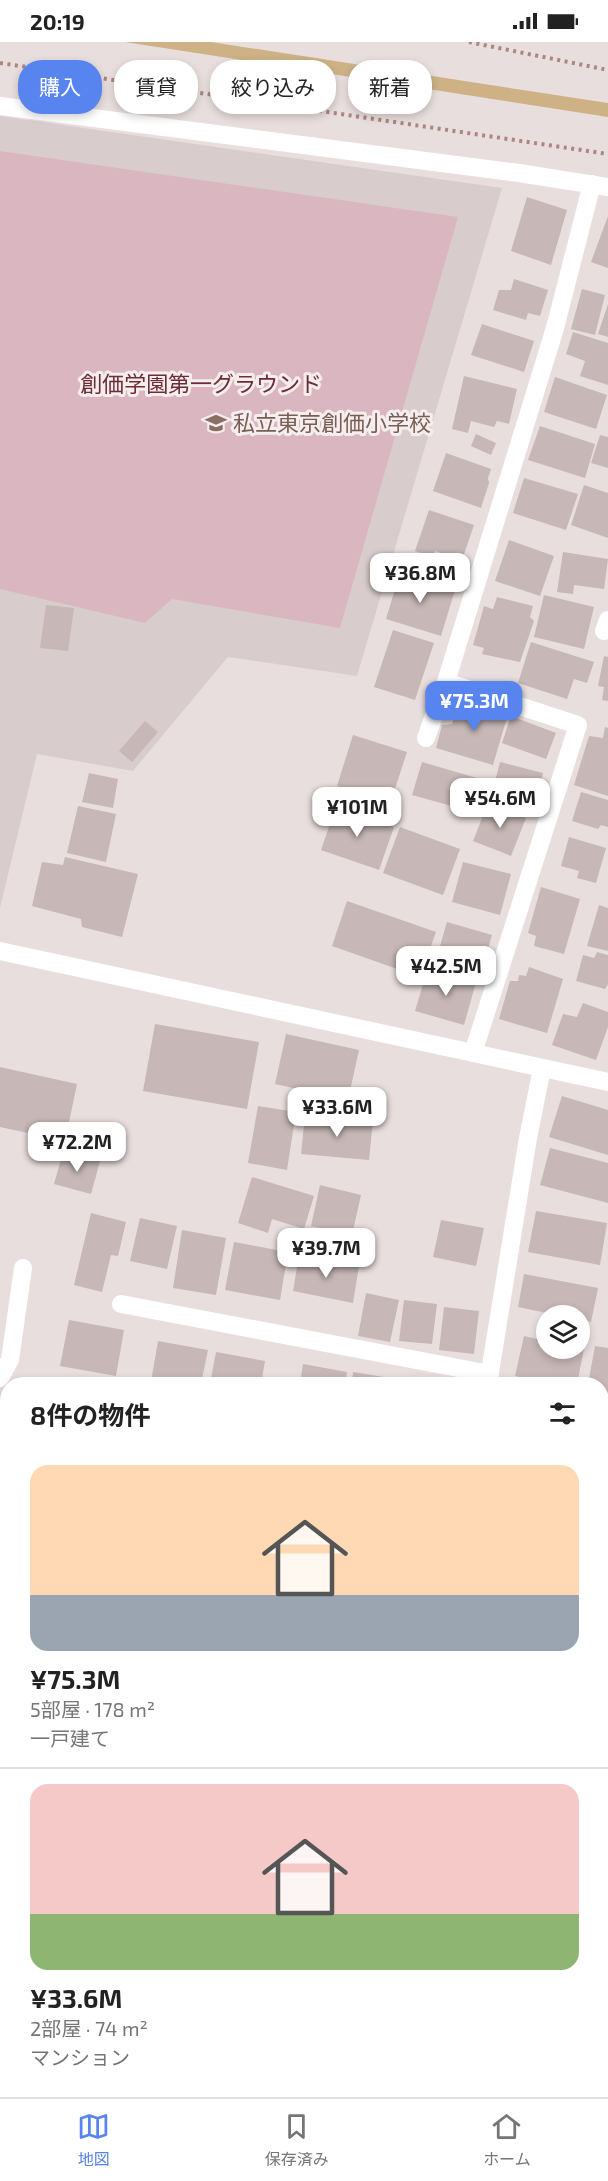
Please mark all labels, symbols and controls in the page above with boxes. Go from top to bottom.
text: 20:19 [30,8,85,34]
chip: 購入 [18,60,102,114]
chip: 賃貸 [114,60,198,114]
chip: 絞り込み [210,60,336,114]
chip: 新着 [348,60,432,114]
park label: 創価学園第一グラウンド [80,370,322,396]
place label: 私立東京創価小学校 [233,409,431,435]
school or university icon: 私立東京創価小学校 [204,411,228,435]
pin: ¥36.8M [371,553,469,604]
text: ¥36.8M [384,560,456,584]
pin: ¥75.3M [425,681,523,732]
text: ¥75.3M [439,688,509,712]
pin: ¥54.6M [451,778,549,829]
text: ¥54.6M [464,785,536,809]
pin: ¥101M [315,787,399,838]
text: ¥101M [326,794,388,818]
pin: ¥42.5M [397,946,495,997]
text: ¥42.5M [410,953,482,977]
pin: ¥33.6M [288,1087,386,1138]
text: ¥33.6M [302,1094,372,1118]
pin: ¥72.2M [28,1122,126,1173]
text: ¥72.2M [42,1129,112,1153]
pin: ¥39.7M [277,1228,375,1279]
text: ¥39.7M [291,1235,361,1259]
map controls [536,1305,590,1359]
button: layers [536,1305,590,1359]
icon: filters [546,1397,579,1430]
text: 8件の物件 [30,1399,150,1430]
icon: home [251,1504,359,1612]
text: ¥75.3M [30,1663,120,1694]
text: 5部屋 · 178 m² [30,1697,155,1721]
text: 一戸建て [30,1726,110,1750]
icon: home [251,1823,359,1931]
text: ¥33.6M [30,1982,122,2013]
text: 2部屋 · 74 m² [30,2016,148,2040]
text: マンション [30,2045,130,2069]
tab: 地図 [77,2110,110,2170]
tab: 保存済み [265,2110,329,2170]
tab: ホーム [483,2110,531,2170]

